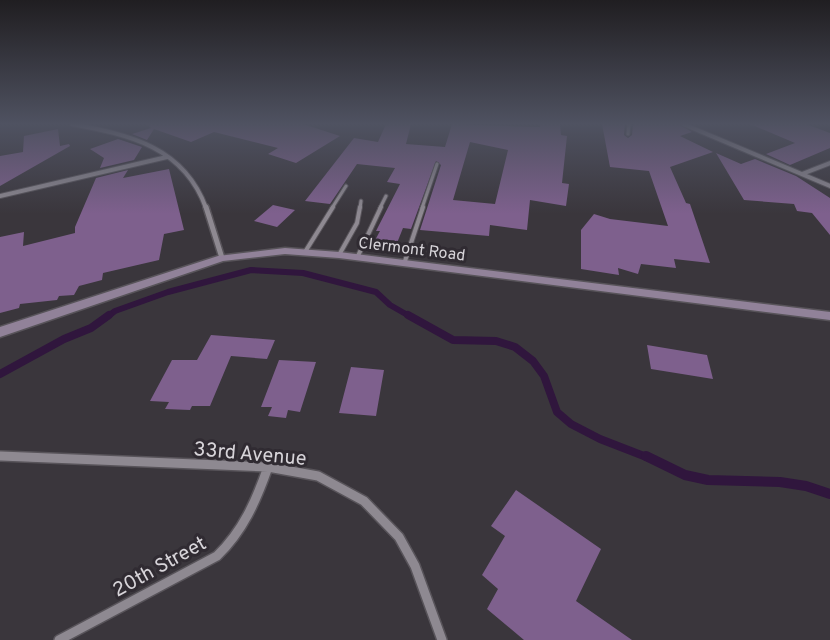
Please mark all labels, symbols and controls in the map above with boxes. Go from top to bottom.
street label: Clermont Road [357,233,466,266]
street label: 33rd Avenue [192,437,307,473]
street label: 20th Street [109,531,211,604]

